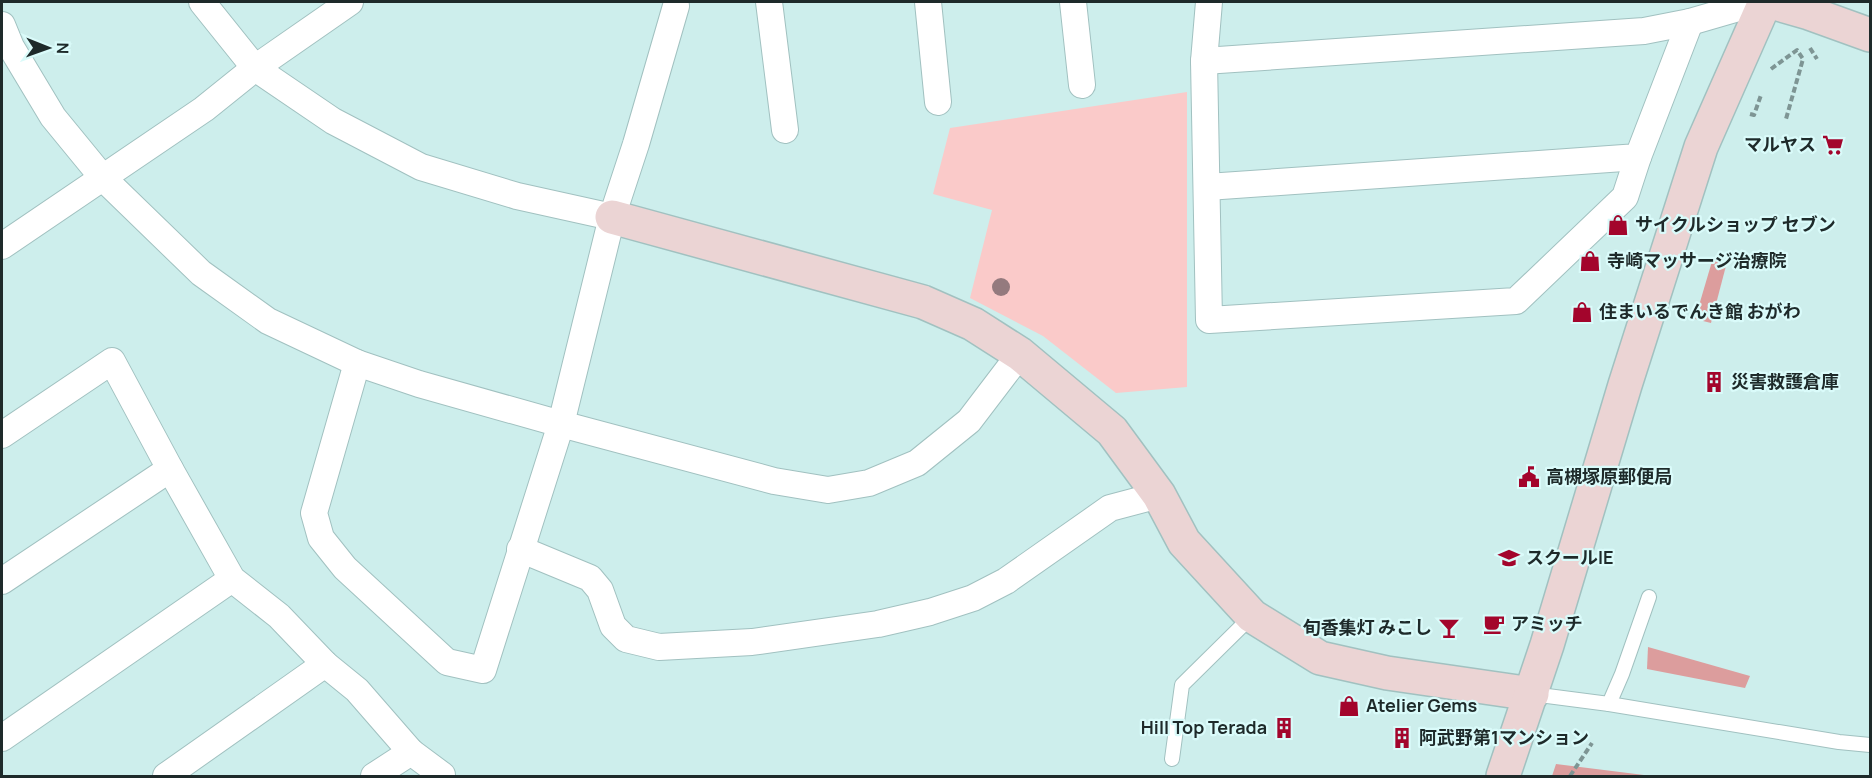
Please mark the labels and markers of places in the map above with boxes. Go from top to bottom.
place label: マルヤス [1744,132,1816,156]
supermarket icon: マルヤス [1821,133,1845,157]
place label: サイクルショップ セブン [1635,212,1836,236]
shop icon: サイクルショップ セブン [1606,213,1630,237]
place label: 寺崎マッサージ治療院 [1607,248,1787,272]
shop icon: 寺崎マッサージ治療院 [1578,249,1602,273]
place label: 住まいるでんき館 おがわ [1599,299,1801,323]
shop icon: 住まいるでんき館 おがわ [1570,300,1594,324]
place label: 災害救護倉庫 [1731,369,1839,393]
building icon: 災害救護倉庫 [1702,370,1726,394]
place label: 高槻塚原郵便局 [1546,464,1672,488]
public building icon: 高槻塚原郵便局 [1517,465,1541,489]
place label: スクールIE [1526,545,1614,569]
school or university icon: スクールIE [1497,546,1521,570]
place label: アミッチ [1511,611,1583,635]
cafe icon: アミッチ [1482,612,1506,636]
place label: 旬香集灯 みこし [1302,615,1432,639]
bar icon: 旬香集灯 みこし [1437,616,1461,640]
place label: Atelier Gems [1366,693,1477,717]
shop icon: Atelier Gems [1337,694,1361,718]
place label: Hill Top Terada [1141,715,1267,739]
building icon: Hill Top Terada [1272,716,1296,740]
place label: 阿武野第1マンション [1419,725,1589,749]
building icon: 阿武野第1マンション [1390,726,1414,750]

